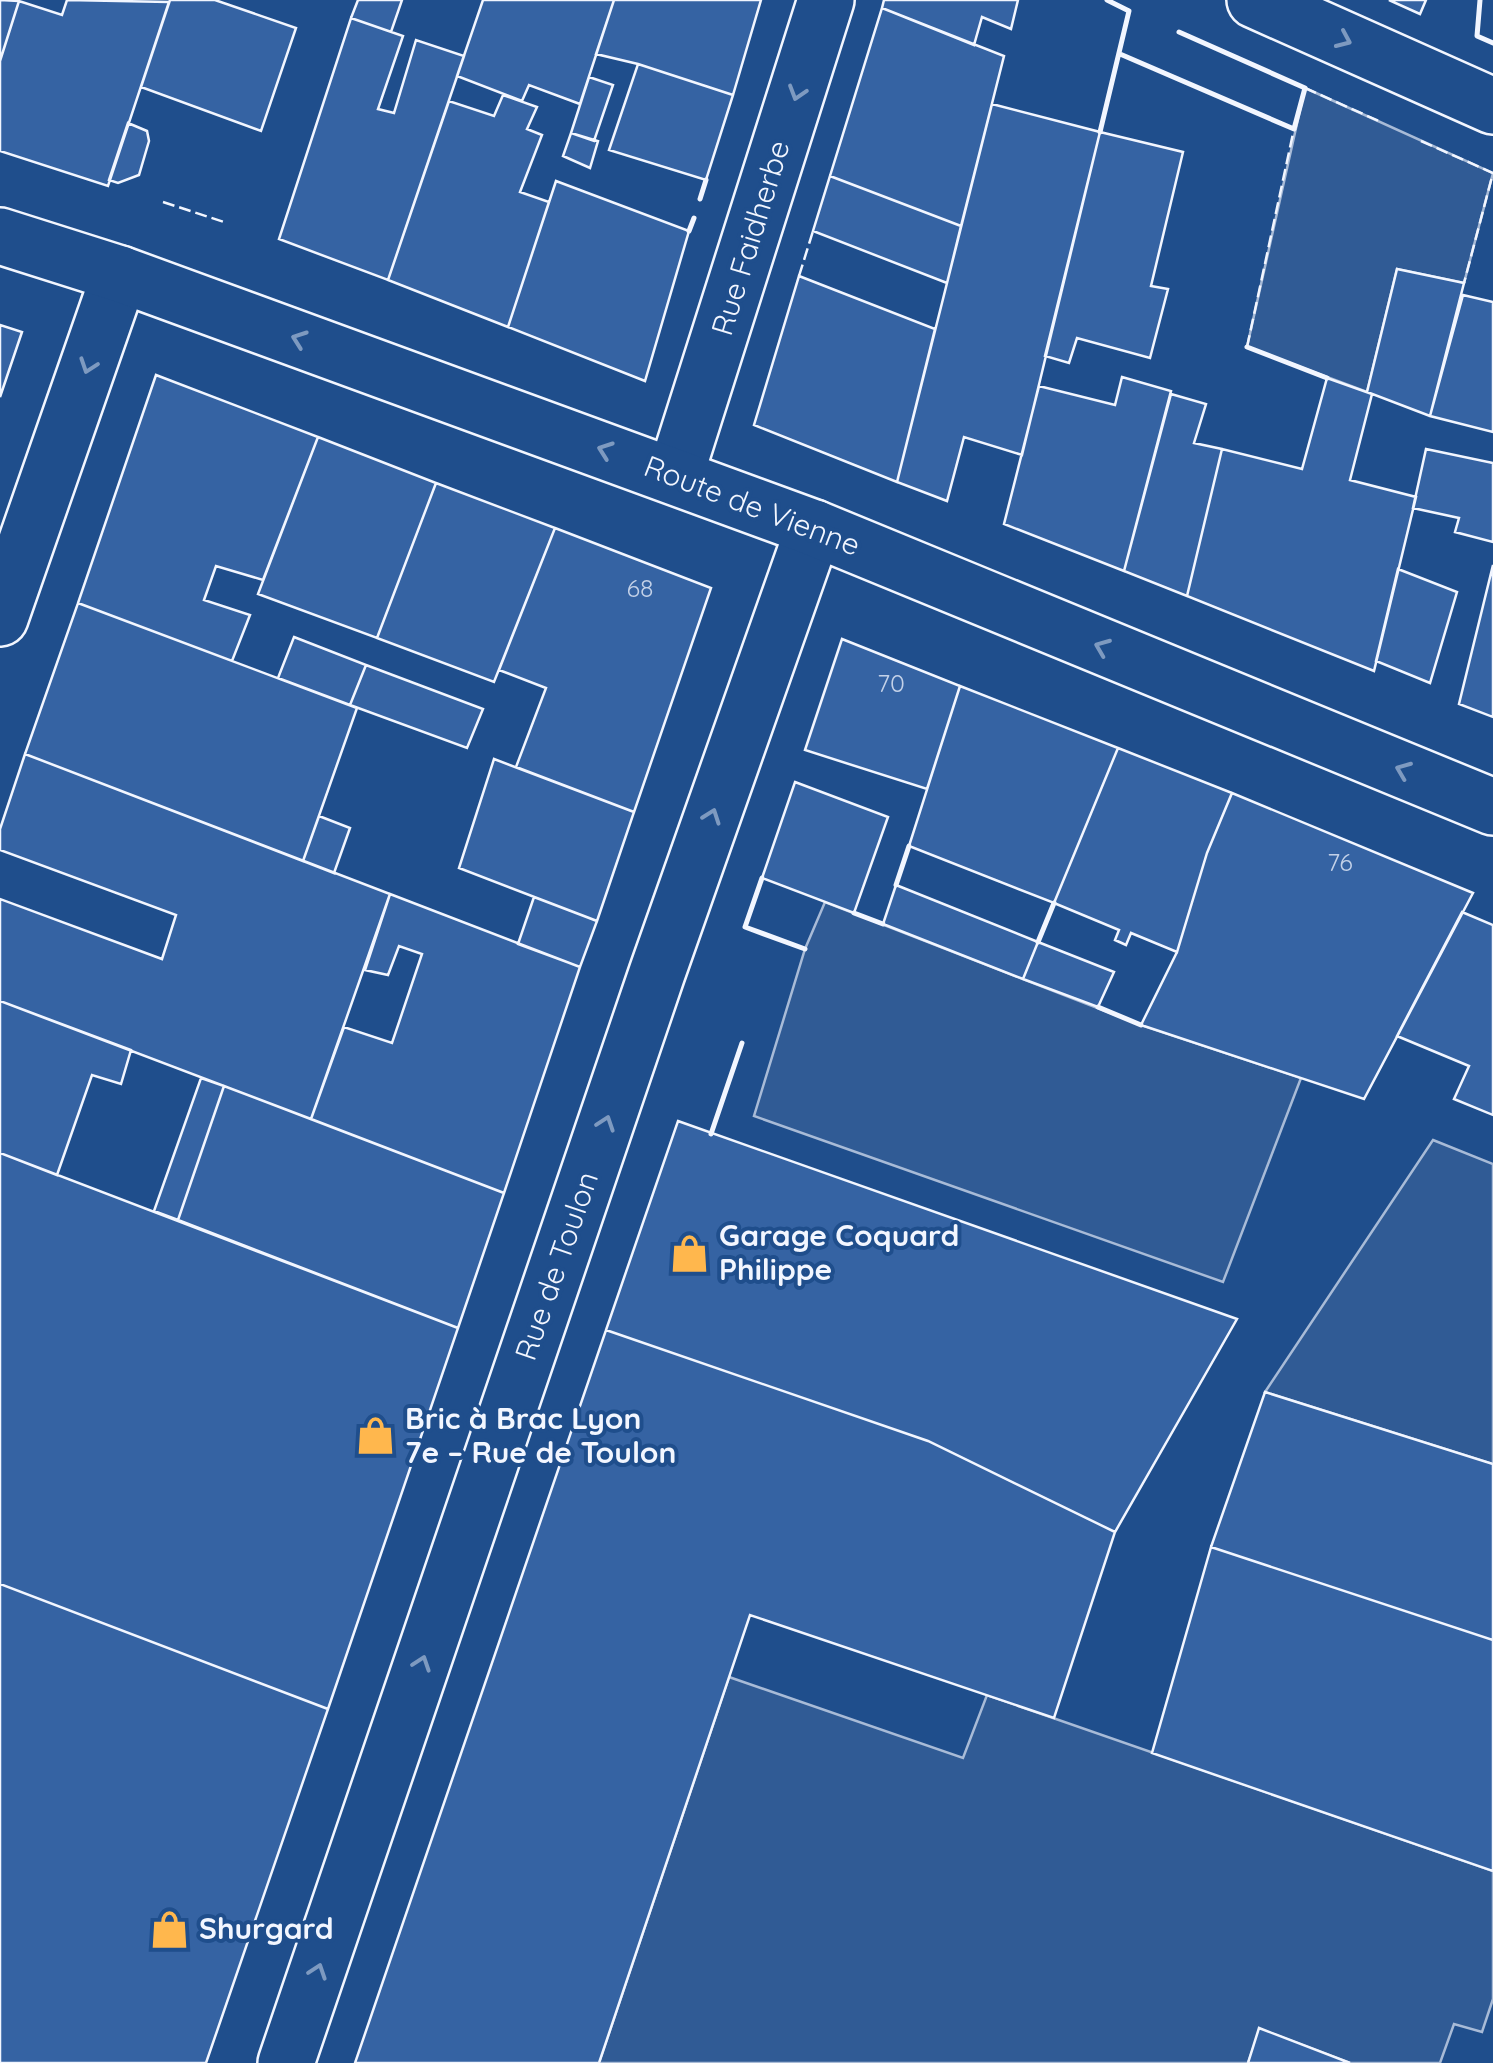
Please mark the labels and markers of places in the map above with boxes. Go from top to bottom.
place label: Garage Coquard Philippe [719,1216,959,1288]
shop icon: Garage Coquard Philippe [668,1232,710,1274]
place label: Bric à Brac Lyon 7e – Rue de Toulon [405,1399,676,1471]
shop icon: Bric à Brac Lyon 7e – Rue de Toulon [354,1415,396,1457]
shop icon: Shurgard [148,1908,190,1950]
place label: Shurgard [199,1909,334,1947]

